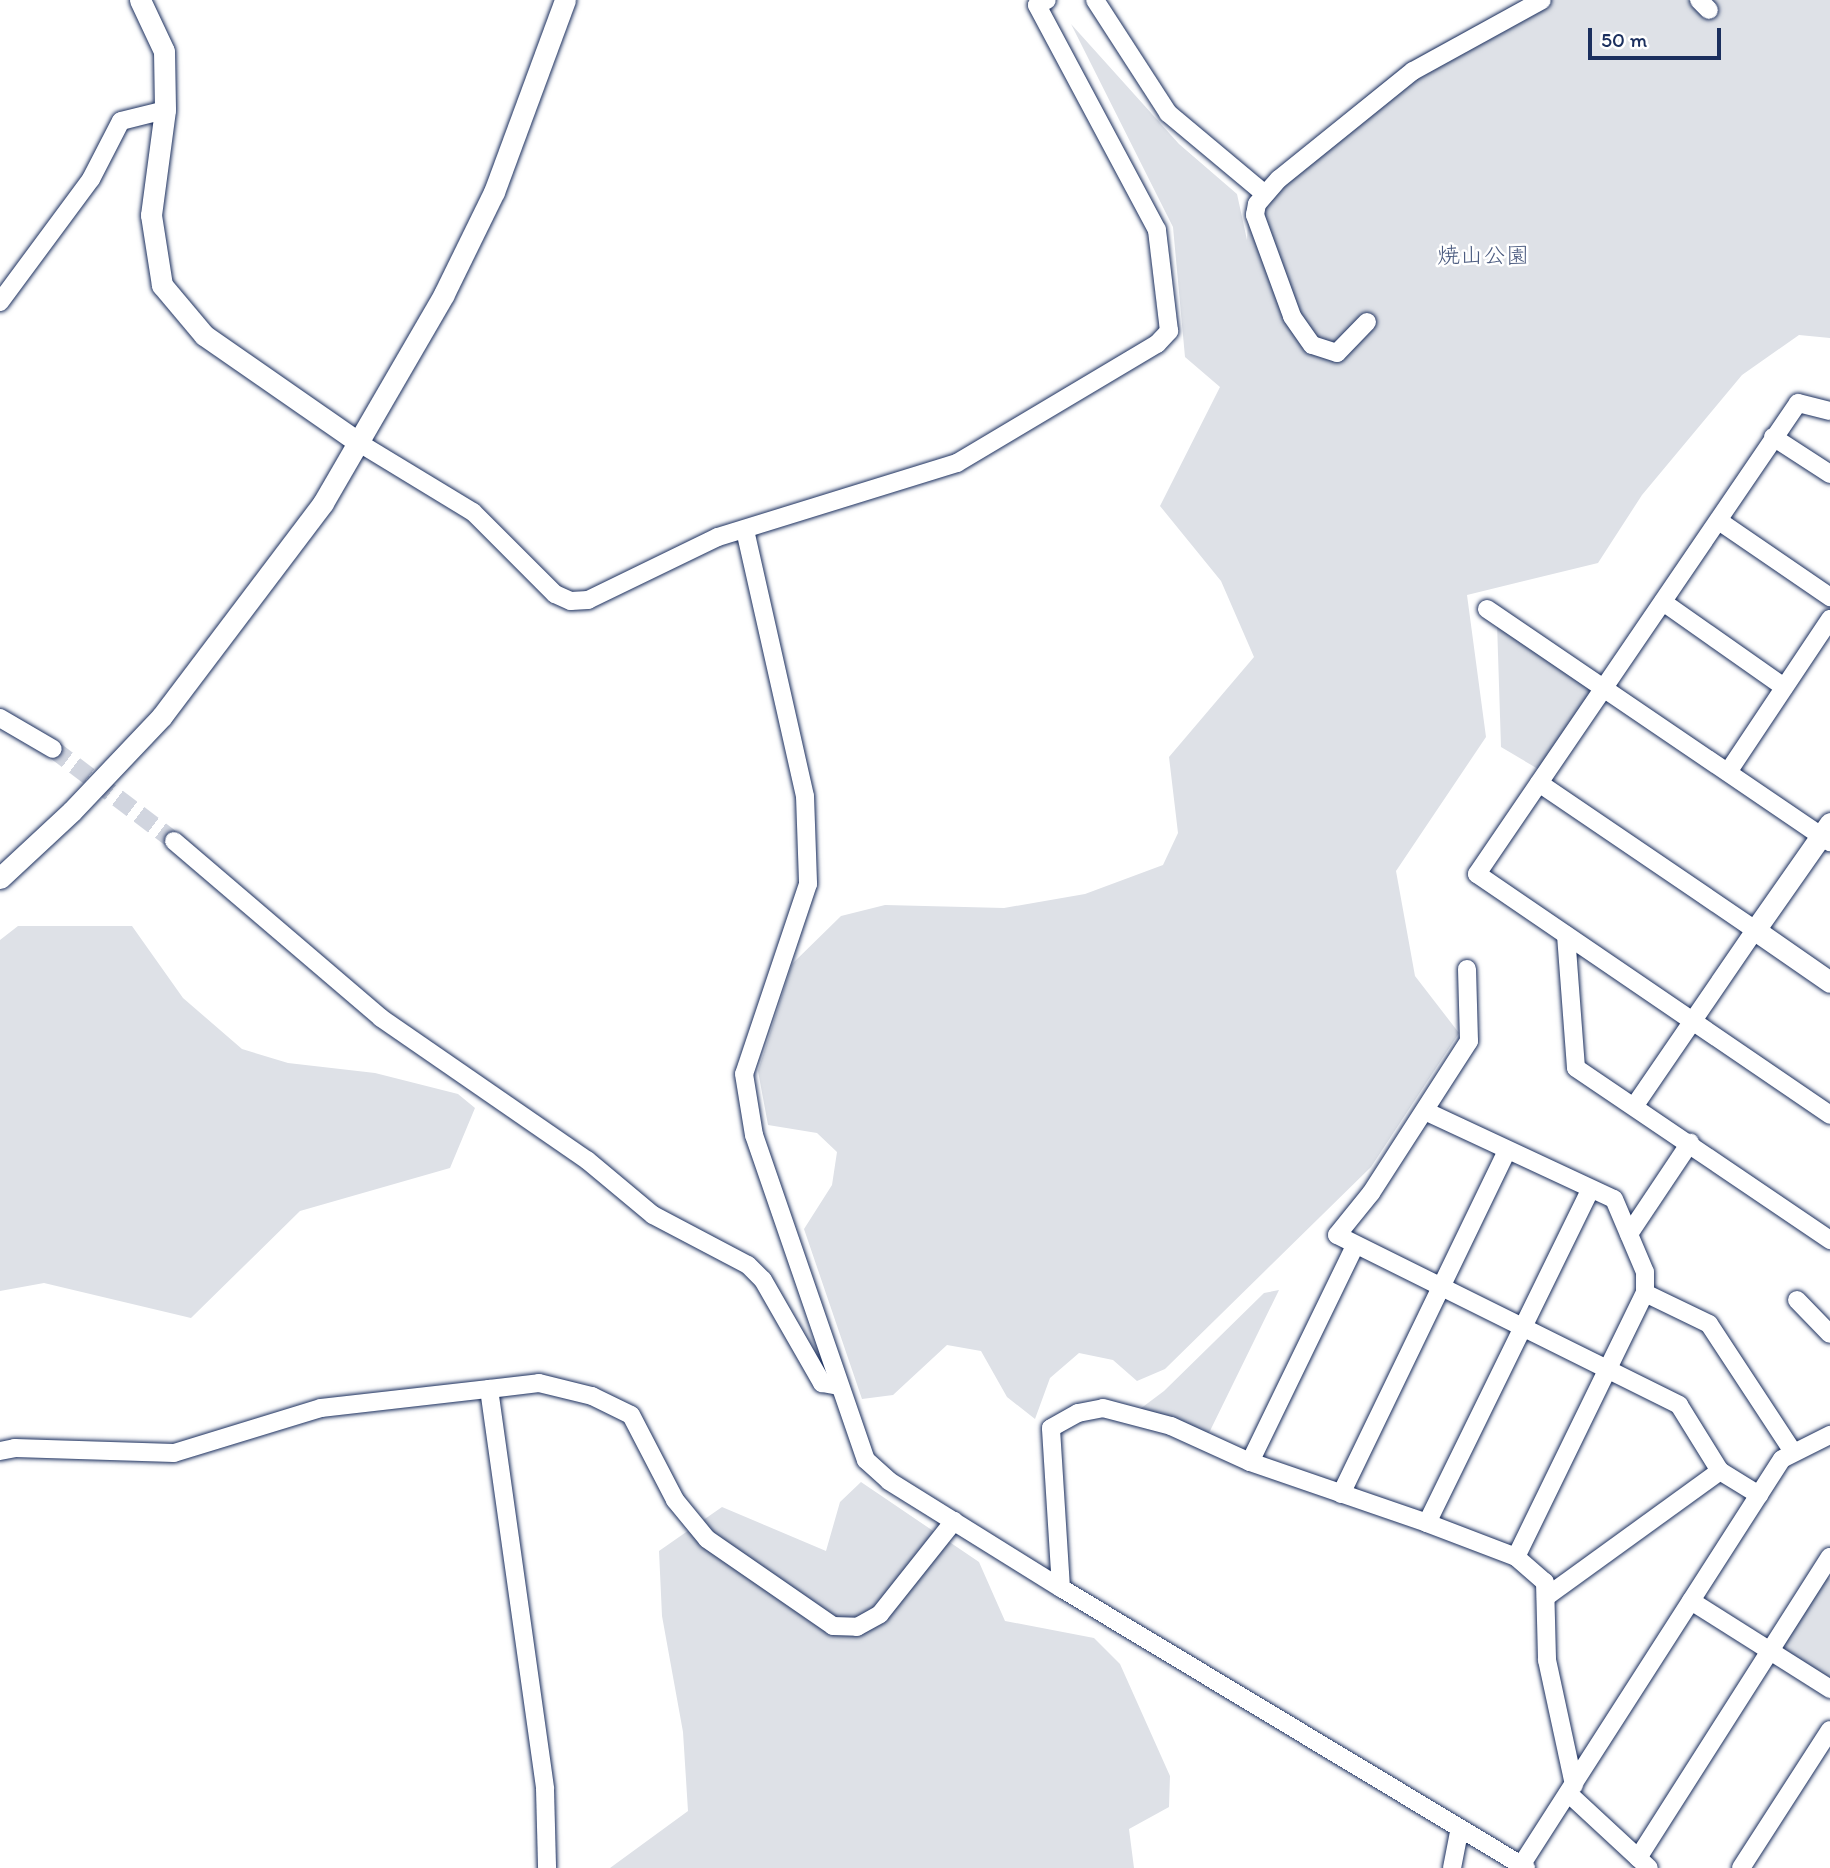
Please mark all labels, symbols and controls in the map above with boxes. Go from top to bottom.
scale bar [1592,14,1725,58]
text: 50 m [1601,27,1647,52]
park label: 焼山公園 [1437,241,1529,269]

